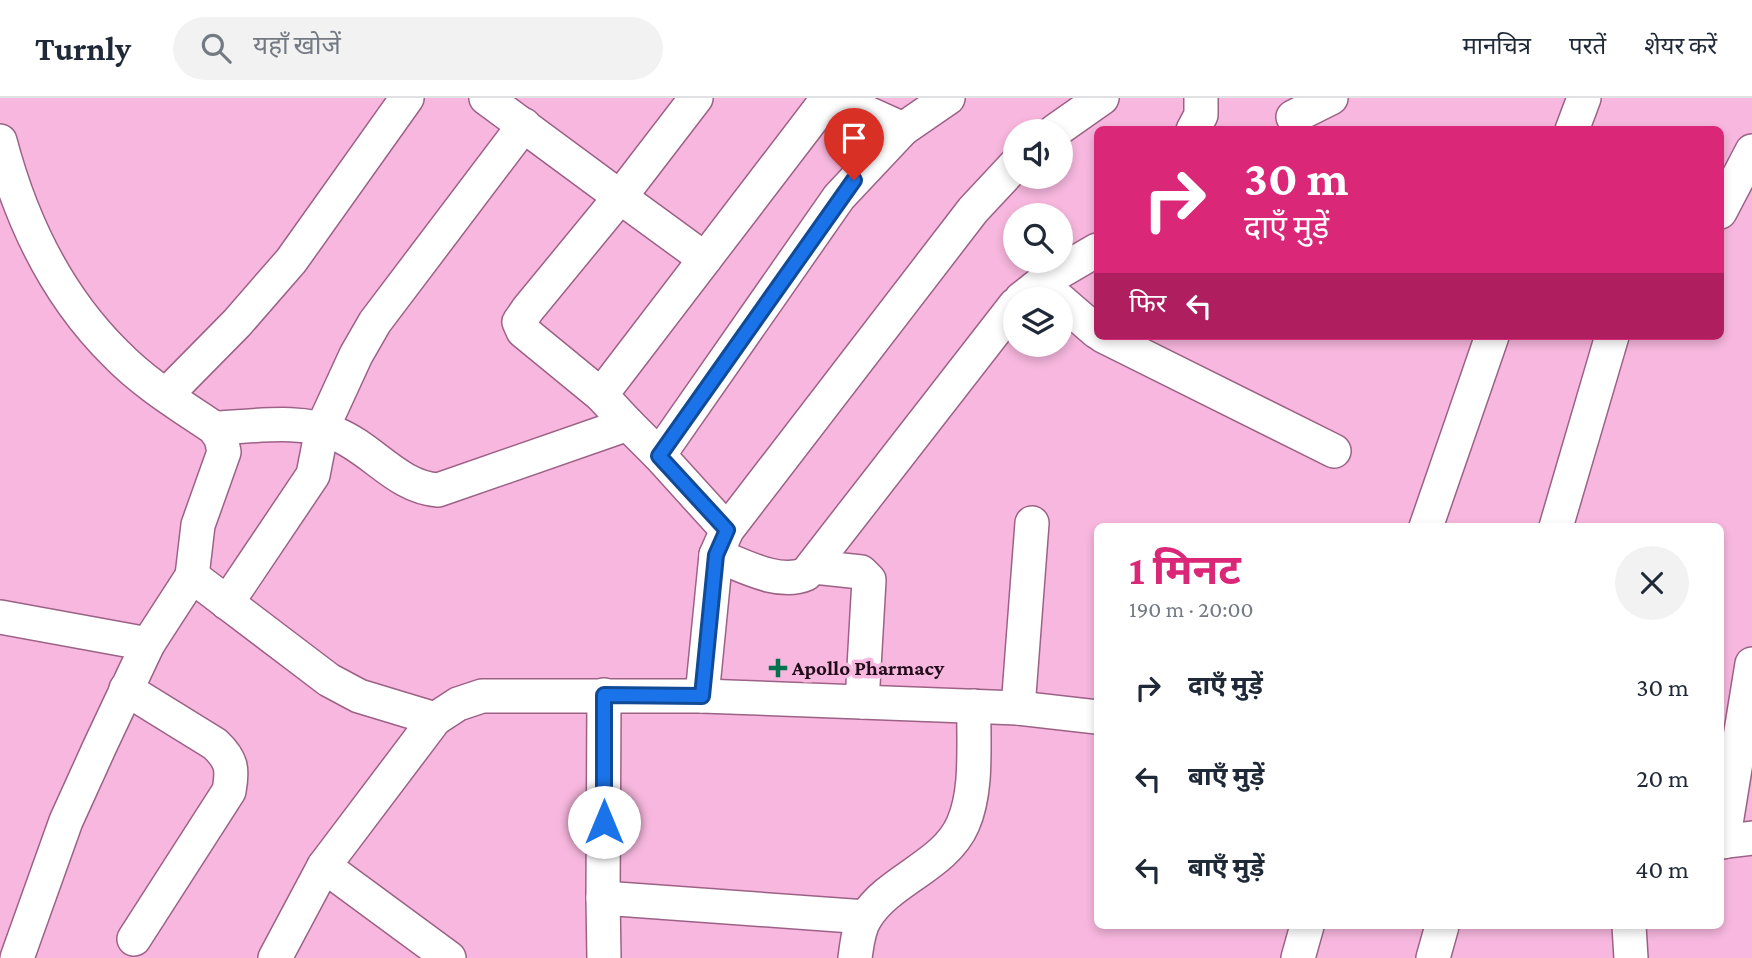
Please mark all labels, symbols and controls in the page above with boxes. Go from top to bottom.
search box [173,17,663,80]
icon: search [197,29,235,67]
text: Turnly [35,30,131,67]
text: यहाँ खोजें [253,31,341,60]
text: मानचित्र [1462,32,1531,59]
text: परतें [1569,32,1606,59]
text: शेयर करें [1644,32,1717,59]
pin [824,108,884,180]
icon: arrive [835,119,873,157]
map controls [1003,119,1073,357]
button: sound [1003,119,1073,189]
text: 30 m [1244,151,1349,206]
icon: right [1129,154,1220,245]
button: search [1003,203,1073,273]
text: दाएँ मुड़ें [1244,209,1329,245]
button: layers [1003,287,1073,357]
icon: left [1180,287,1218,325]
text: फिर [1129,289,1166,318]
text: 1 मिनट [1129,546,1241,593]
button: close [1615,546,1689,620]
text: 190 m · 20:00 [1129,596,1254,622]
place label: Apollo Pharmacy [791,656,945,680]
marker: Apollo Pharmacy [770,660,786,676]
icon: right [1129,669,1167,707]
text: दाएँ मुड़ें [1188,671,1263,700]
text: 30 m [1636,673,1689,702]
icon: left [1129,760,1167,798]
text: बाएँ मुड़ें [1188,762,1264,791]
text: 20 m [1636,764,1689,793]
position arrow [567,785,641,859]
icon: left [1129,851,1167,889]
text: बाएँ मुड़ें [1188,853,1264,882]
text: 40 m [1635,855,1689,884]

